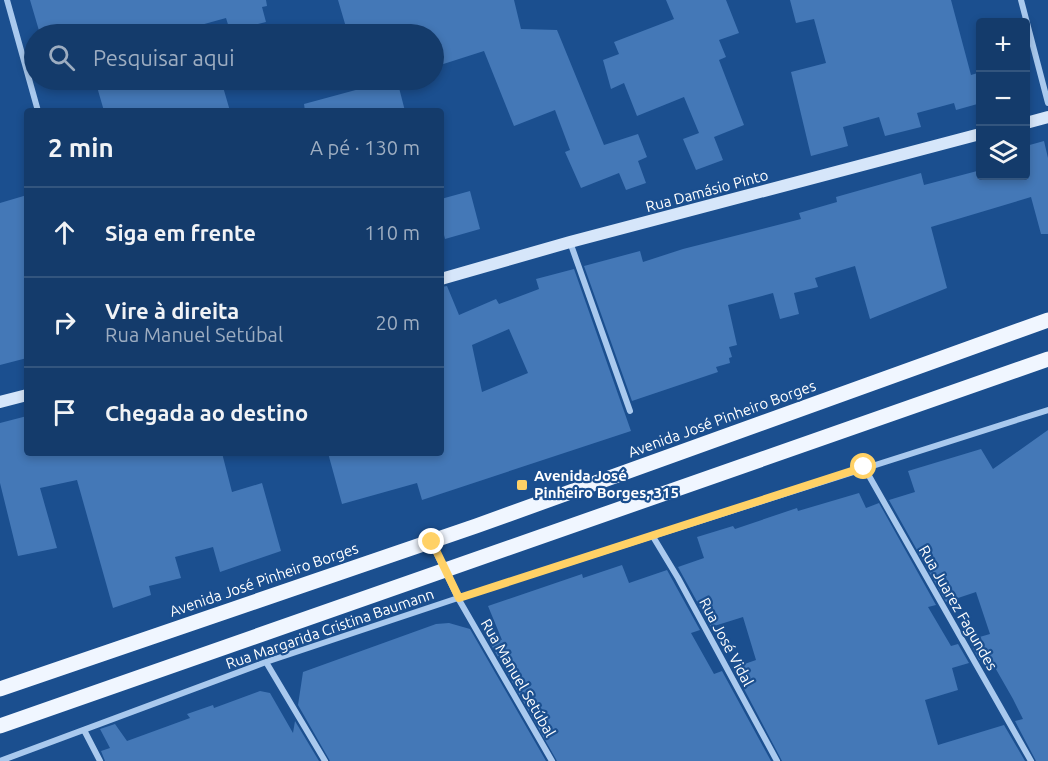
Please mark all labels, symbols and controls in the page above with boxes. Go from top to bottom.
map controls [976,18,1030,180]
button: + [976,18,1030,72]
search box [24,24,444,90]
icon: search [45,41,78,74]
text: Pesquisar aqui [93,45,235,70]
button: − [976,72,1030,126]
button: layers [976,126,1030,180]
text: 2 min [48,133,114,162]
text: A pé · 130 m [310,136,420,159]
street label: Rua Damásio Pinto [644,166,770,215]
icon: ahead [48,216,81,249]
text: Siga em frente [105,220,256,245]
text: 110 m [364,221,420,244]
text: Vire à direita [105,298,239,323]
icon: right [48,306,81,339]
text: 20 m [376,311,420,334]
text: Rua Manuel Setúbal [105,323,283,346]
street label: Avenida José Pinheiro Borges [626,377,818,460]
icon: arrive [48,396,81,429]
text: Chegada ao destino [105,400,308,425]
route start [850,453,876,479]
place label: Avenida José Pinheiro Borges, 315 [534,467,679,501]
marker: Avenida José Pinheiro Borges, 315 [515,478,529,492]
route end [418,528,444,554]
street label: Avenida José Pinheiro Borges [167,539,360,620]
street label: Rua Juarez Fagundes [916,542,1001,673]
street label: Rua Margarida Cristina Baumann [224,585,436,672]
street label: Rua José Vidal [696,595,757,689]
street label: Rua Manuel Setúbal [478,616,559,740]

